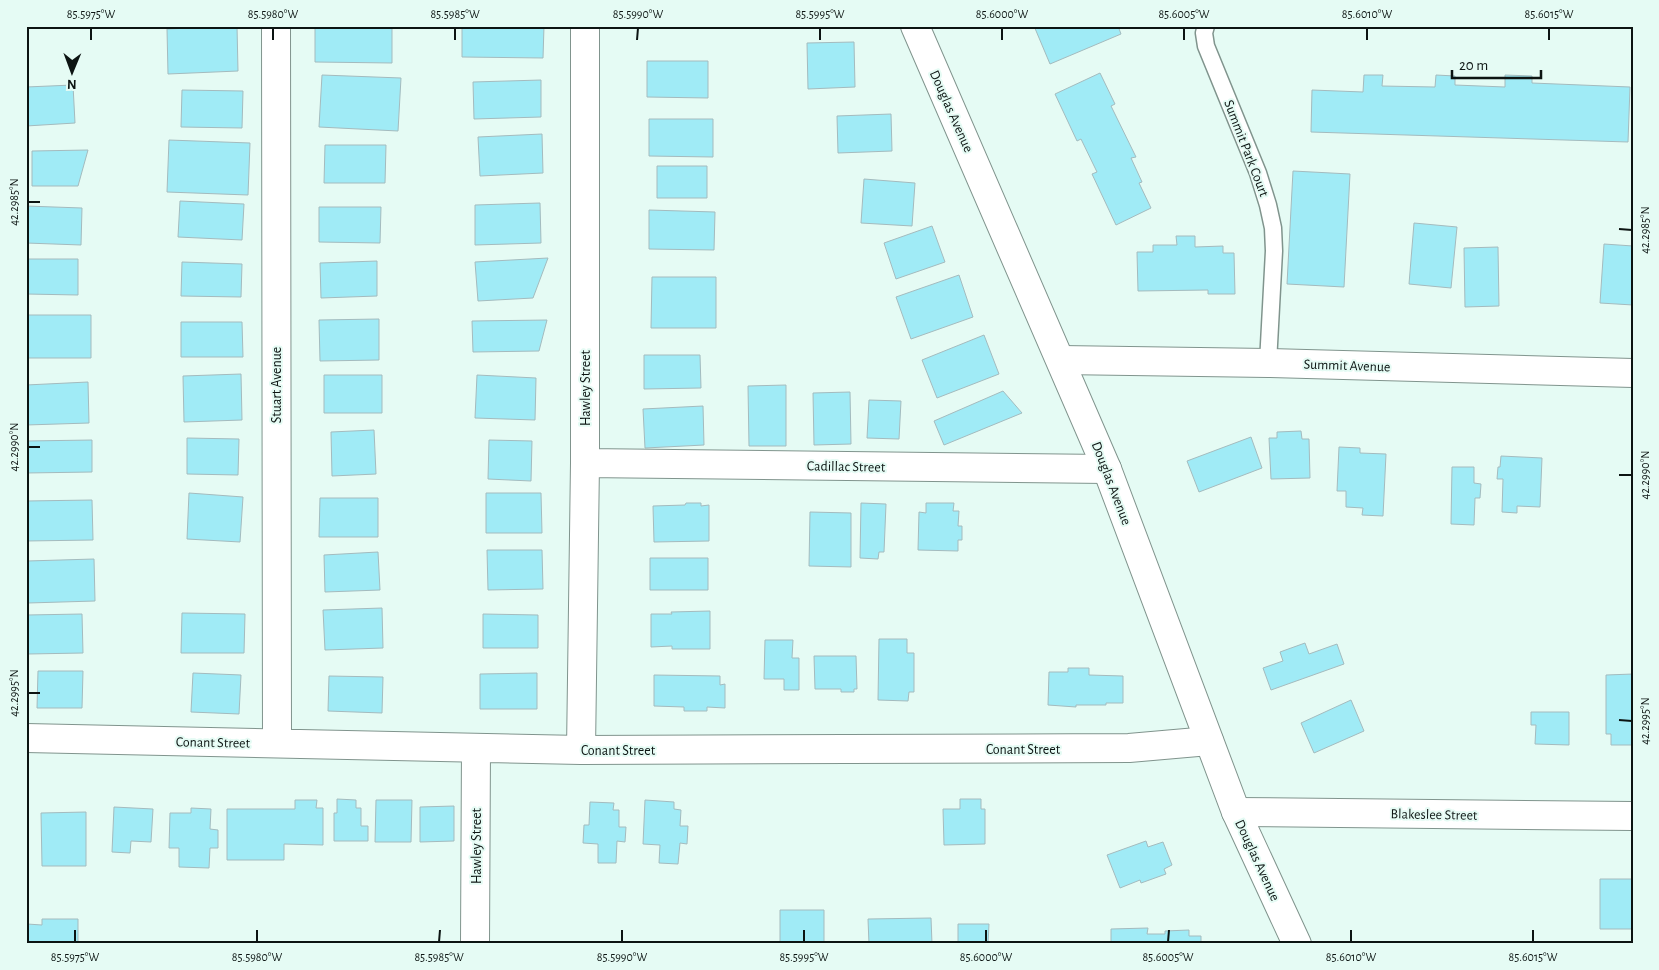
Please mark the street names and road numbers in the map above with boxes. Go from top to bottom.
street label: Douglas Avenue [927,68,975,154]
street label: Summit Park Court [1221,98,1271,199]
street label: Stuart Avenue [270,347,284,423]
street label: Hawley Street [579,349,593,426]
street label: Summit Avenue [1303,357,1391,375]
street label: Douglas Avenue [1089,440,1133,527]
street label: Cadillac Street [807,459,886,475]
street label: Conant Street [176,735,251,751]
street label: Conant Street [986,743,1061,757]
street label: Conant Street [581,744,656,758]
street label: Hawley Street [470,807,484,884]
street label: Blakeslee Street [1390,807,1478,823]
street label: Douglas Avenue [1232,818,1282,903]

